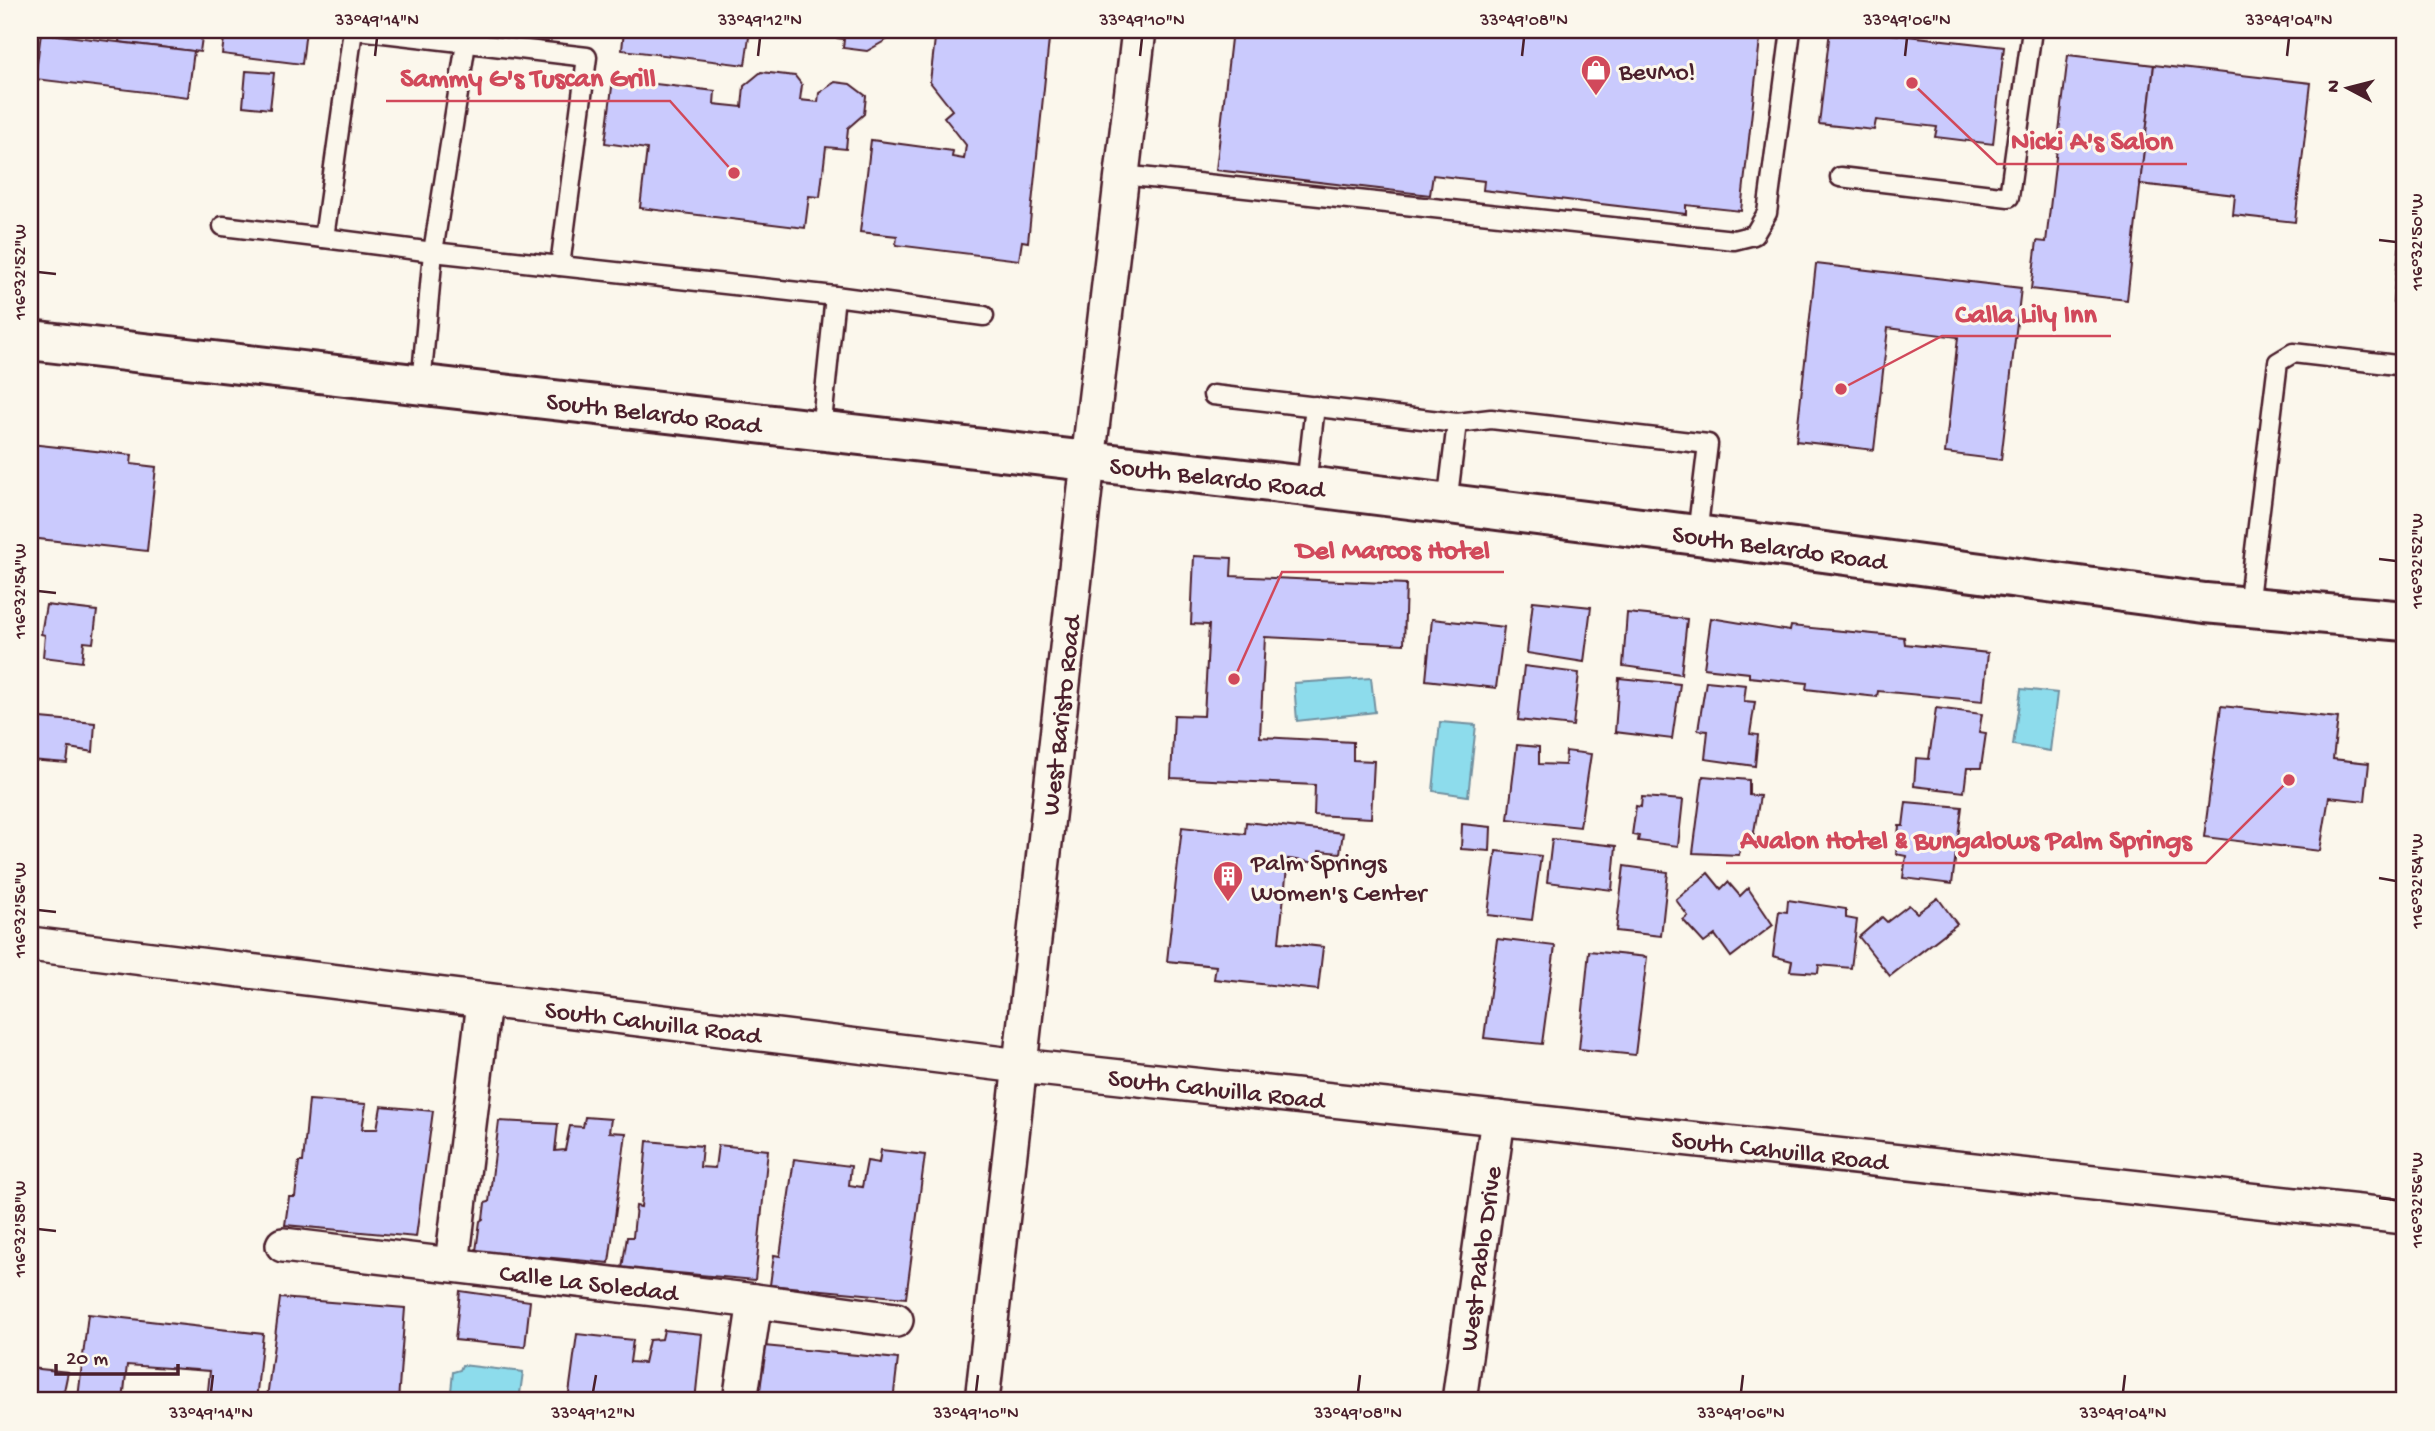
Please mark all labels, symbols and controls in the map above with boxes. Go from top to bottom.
text: 33°49'14"N [334,11,419,32]
text: 33°49'12"N [717,11,802,32]
text: 33°49'10"N [1098,11,1185,32]
text: 33°49'08"N [1479,11,1568,32]
text: 33°49'06"N [1862,11,1951,32]
text: 33°49'04"N [2245,11,2332,32]
callout: Sammy G's Tuscan Grill [386,52,670,101]
north arrow [2312,52,2382,122]
shop icon: BevMo! [1579,53,1613,97]
place label: BevMo! [1618,59,1695,90]
text: Sammy G's Tuscan Grill [400,64,656,97]
text: N [2322,79,2347,94]
callout: Nicki A's Salon [1997,115,2187,164]
text: Nicki A's Salon [2011,127,2174,160]
text: 116°32'50"W [2408,194,2429,291]
text: 116°32'52"W [11,224,32,321]
callout: Calla Lily Inn [1942,287,2111,336]
text: Calla Lily Inn [1955,300,2097,333]
street label: South Belardo Road [544,388,764,444]
street label: South Belardo Road [1108,453,1328,508]
text: 116°32'52"W [2408,513,2429,610]
street label: South Belardo Road [1670,521,1890,581]
callout: Del Marcos Hotel [1282,523,1504,572]
text: Del Marcos Hotel [1293,536,1490,569]
text: 116°32'54"W [11,543,32,640]
street label: West Baristo Road [1037,612,1091,818]
callout: Avalon Hotel & Bungalows Palm Springs [1726,814,2206,863]
text: Avalon Hotel & Bungalows Palm Springs [1739,826,2193,859]
text: 116°32'54"W [2408,833,2429,930]
place label: Palm Springs Women's Center [1250,850,1429,911]
building icon: Palm Springs Women's Center [1211,859,1245,903]
text: 116°32'56"W [11,862,32,959]
street label: South Cahuilla Road [543,997,764,1054]
street label: South Cahuilla Road [1106,1065,1328,1119]
street label: South Cahuilla Road [1670,1126,1891,1181]
text: 116°32'56"W [2408,1152,2429,1249]
street label: West Pablo Drive [1455,1164,1511,1353]
text: 116°32'58"W [11,1181,32,1278]
street label: Calle La Soledad [497,1260,681,1312]
scale bar [56,1333,178,1377]
text: 20 m [66,1348,108,1373]
text: 33°49'14"N [168,1404,253,1425]
text: 33°49'12"N [550,1404,635,1425]
text: 33°49'10"N [932,1404,1019,1425]
text: 33°49'08"N [1313,1404,1402,1425]
text: 33°49'06"N [1696,1404,1785,1425]
text: 33°49'04"N [2079,1404,2166,1425]

